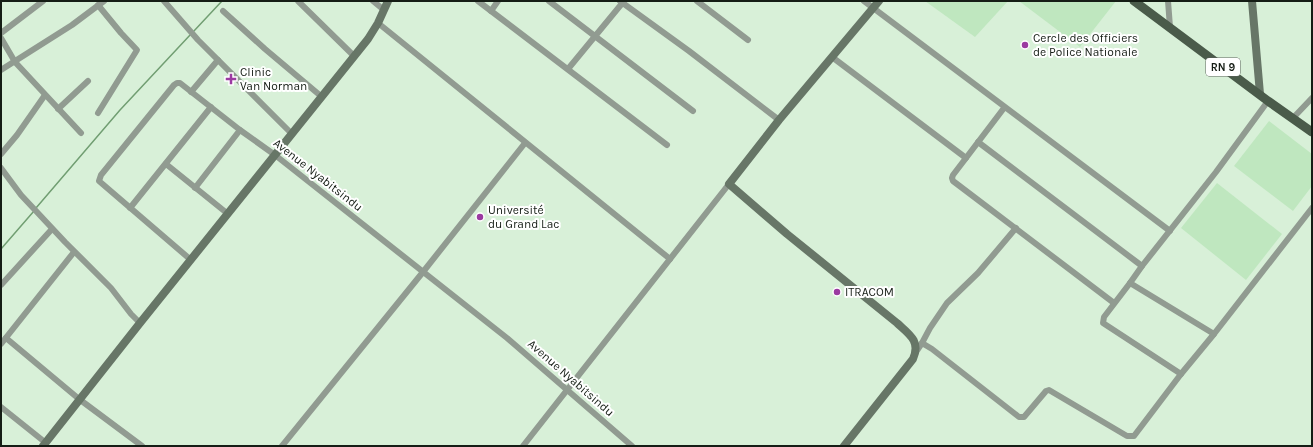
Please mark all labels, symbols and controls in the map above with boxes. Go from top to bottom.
place label: Cercle des Officiers de Police Nationale [1033,31,1138,59]
marker: Cercle des Officiers de Police Nationale [1020,40,1030,50]
road number: RN 9 [1206,58,1240,76]
place label: Clinic Van Norman [240,65,307,93]
marker: Clinic Van Norman [225,73,237,85]
street label: Avenue Nyabitsindu [271,136,365,214]
place label: Université du Grand Lac [488,203,560,231]
marker: Université du Grand Lac [475,212,485,222]
place label: ITRACOM [845,285,894,299]
marker: ITRACOM [832,287,842,297]
street label: Avenue Nyabitsindu [525,337,617,419]

